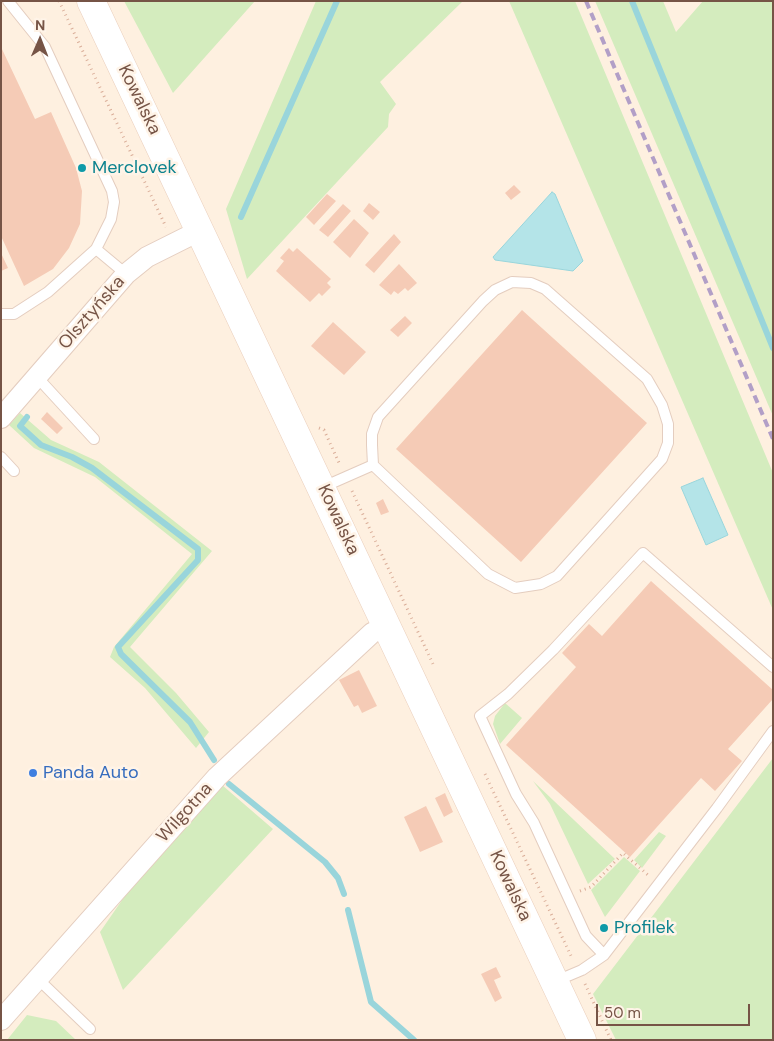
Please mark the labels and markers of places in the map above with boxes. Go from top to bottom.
place label: Merclovek [92,157,177,179]
marker: Merclovek [76,162,88,174]
place label: Panda Auto [43,762,139,784]
marker: Panda Auto [27,767,39,779]
place label: Profilek [614,917,675,939]
marker: Profilek [598,922,610,934]

